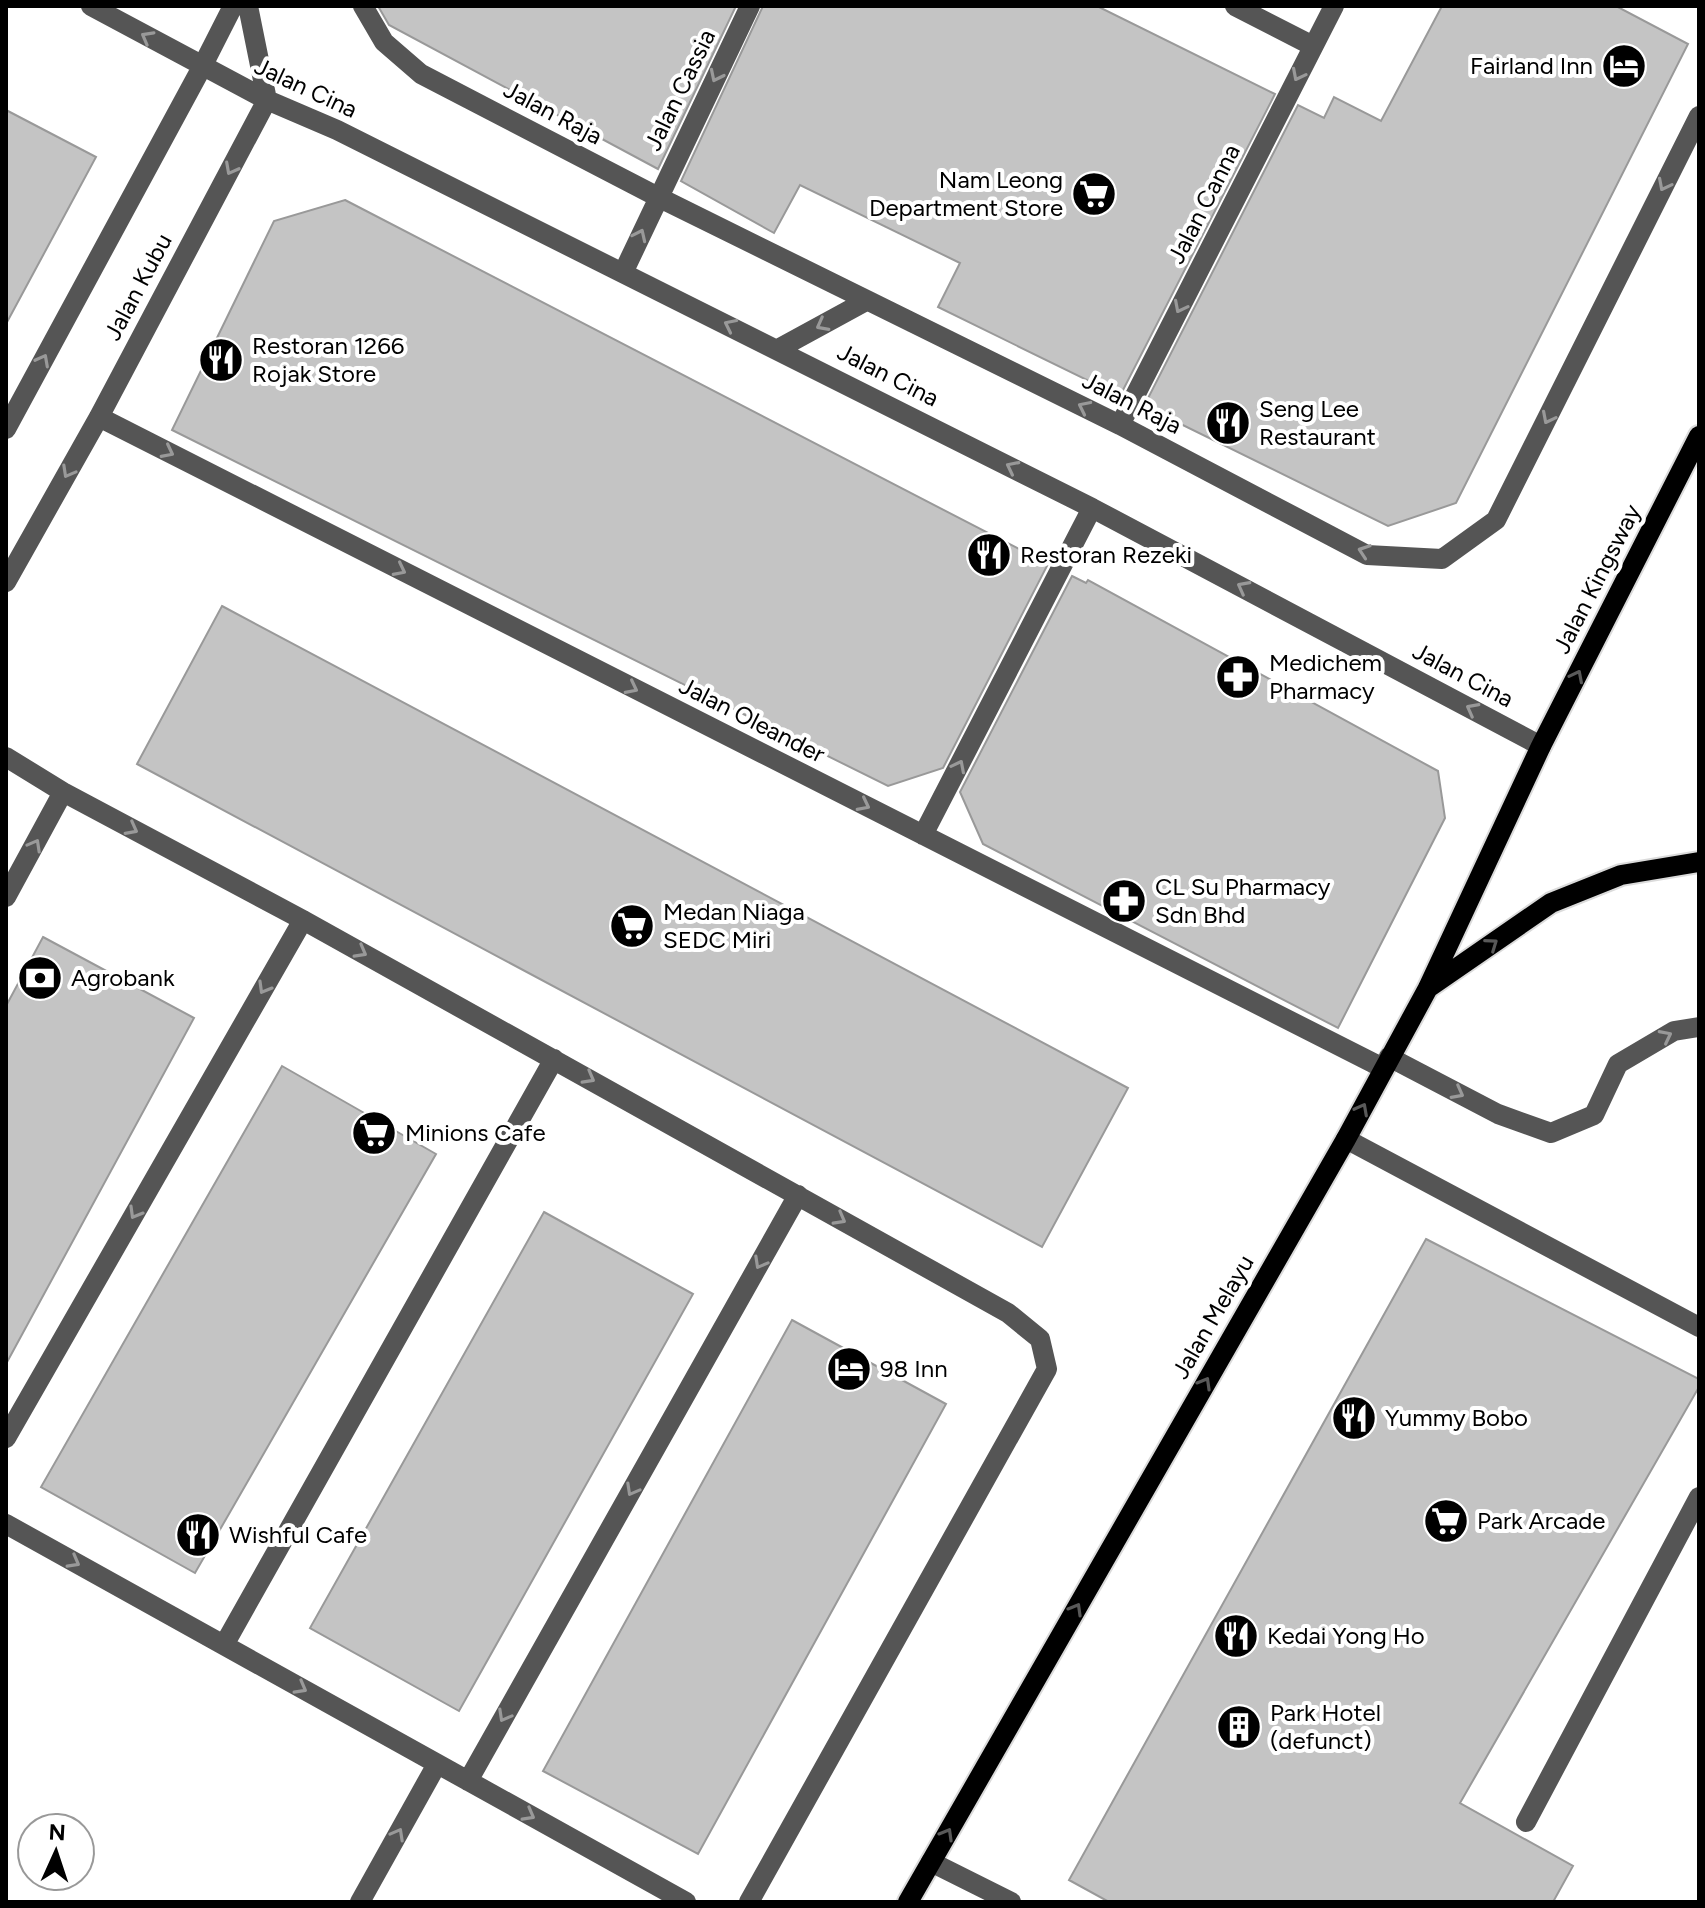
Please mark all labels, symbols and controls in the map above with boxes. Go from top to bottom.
street label: Jalan Cassia [638,24,721,155]
one-way arrow [140,31,155,46]
hotel icon: Fairland Inn [1600,42,1648,90]
street label: Jalan Cina [250,51,362,124]
place label: Fairland Inn [1470,51,1593,80]
one-way arrow [1293,67,1308,82]
one-way arrow [710,68,726,83]
street label: Jalan Raja [499,75,607,151]
street label: Jalan Canna [1161,139,1246,268]
one-way arrow [225,161,240,176]
place label: Nam Leong Department Store [869,165,1063,222]
supermarket icon: Nam Leong Department Store [1070,170,1118,218]
one-way arrow [1658,177,1674,192]
street label: Jalan Kubu [97,228,178,345]
one-way arrow [631,229,647,243]
one-way arrow [1175,299,1190,314]
one-way arrow [816,315,831,331]
one-way arrow [723,320,738,335]
place label: Restoran 1266 Rojak Store [252,331,404,388]
restaurant icon: Restoran 1266 Rojak Store [197,336,245,384]
street label: Jalan Cina [833,337,944,412]
one-way arrow [34,354,49,369]
street label: Jalan Raja [1078,365,1187,440]
place label: Seng Lee Restaurant [1259,394,1376,451]
restaurant icon: Seng Lee Restaurant [1204,399,1252,447]
one-way arrow [1077,401,1092,417]
one-way arrow [1542,409,1557,424]
one-way arrow [160,442,175,458]
one-way arrow [1006,462,1021,477]
one-way arrow [62,464,77,478]
street label: Jalan Kingsway [1547,499,1647,658]
restaurant icon: Restoran Rezeki [965,531,1013,579]
place label: Restoran Rezeki [1020,540,1192,569]
one-way arrow [1358,545,1372,561]
one-way arrow [391,560,406,575]
one-way arrow [1236,582,1251,597]
street label: Jalan Cina [1408,636,1519,713]
place label: Medichem Pharmacy [1269,648,1382,705]
pharmacy icon: Medichem Pharmacy [1214,653,1262,701]
street label: Jalan Oleander [675,670,830,769]
one-way arrow [1567,670,1582,685]
one-way arrow [623,678,638,693]
one-way arrow [1466,704,1481,719]
one-way arrow [949,760,964,775]
one-way arrow [855,796,870,811]
one-way arrow [124,820,139,835]
one-way arrow [25,838,40,853]
place label: CL Su Pharmacy Sdn Bhd [1155,872,1331,929]
pharmacy icon: CL Su Pharmacy Sdn Bhd [1100,877,1148,925]
place label: Medan Niaga SEDC Miri [663,897,805,954]
supermarket icon: Medan Niaga SEDC Miri [608,902,656,950]
one-way arrow [1483,939,1497,954]
one-way arrow [352,942,367,958]
bank icon: Agrobank [16,954,64,1002]
place label: Agrobank [71,963,175,992]
one-way arrow [258,979,274,993]
one-way arrow [1658,1030,1673,1046]
one-way arrow [580,1069,595,1084]
one-way arrow [1450,1083,1465,1098]
one-way arrow [1352,1102,1367,1117]
supermarket icon: Minions Cafe [350,1109,398,1157]
place label: Minions Cafe [405,1118,546,1147]
one-way arrow [129,1204,145,1219]
one-way arrow [831,1209,846,1225]
street label: Jalan Melayu [1165,1250,1260,1384]
one-way arrow [754,1254,770,1269]
hotel icon: 98 Inn [825,1345,873,1393]
place label: 98 Inn [880,1354,948,1383]
one-way arrow [1195,1377,1211,1392]
restaurant icon: Yummy Bobo [1330,1394,1378,1442]
place label: Yummy Bobo [1385,1403,1528,1432]
one-way arrow [626,1481,642,1495]
supermarket icon: Park Arcade [1422,1497,1470,1545]
place label: Park Arcade [1477,1506,1605,1535]
restaurant icon: Wishful Cafe [174,1511,222,1559]
place label: Wishful Cafe [229,1520,367,1549]
one-way arrow [65,1552,80,1568]
one-way arrow [1066,1603,1082,1618]
restaurant icon: Kedai Yong Ho [1212,1612,1260,1660]
place label: Kedai Yong Ho [1267,1621,1425,1650]
one-way arrow [293,1679,308,1694]
place label: Park Hotel (defunct) [1270,1698,1381,1755]
building icon: Park Hotel (defunct) [1215,1703,1263,1751]
one-way arrow [498,1707,514,1722]
one-way arrow [521,1805,535,1821]
north arrow [16,1812,96,1892]
text: N [48,1819,66,1846]
one-way arrow [388,1828,404,1843]
one-way arrow [937,1828,953,1843]

